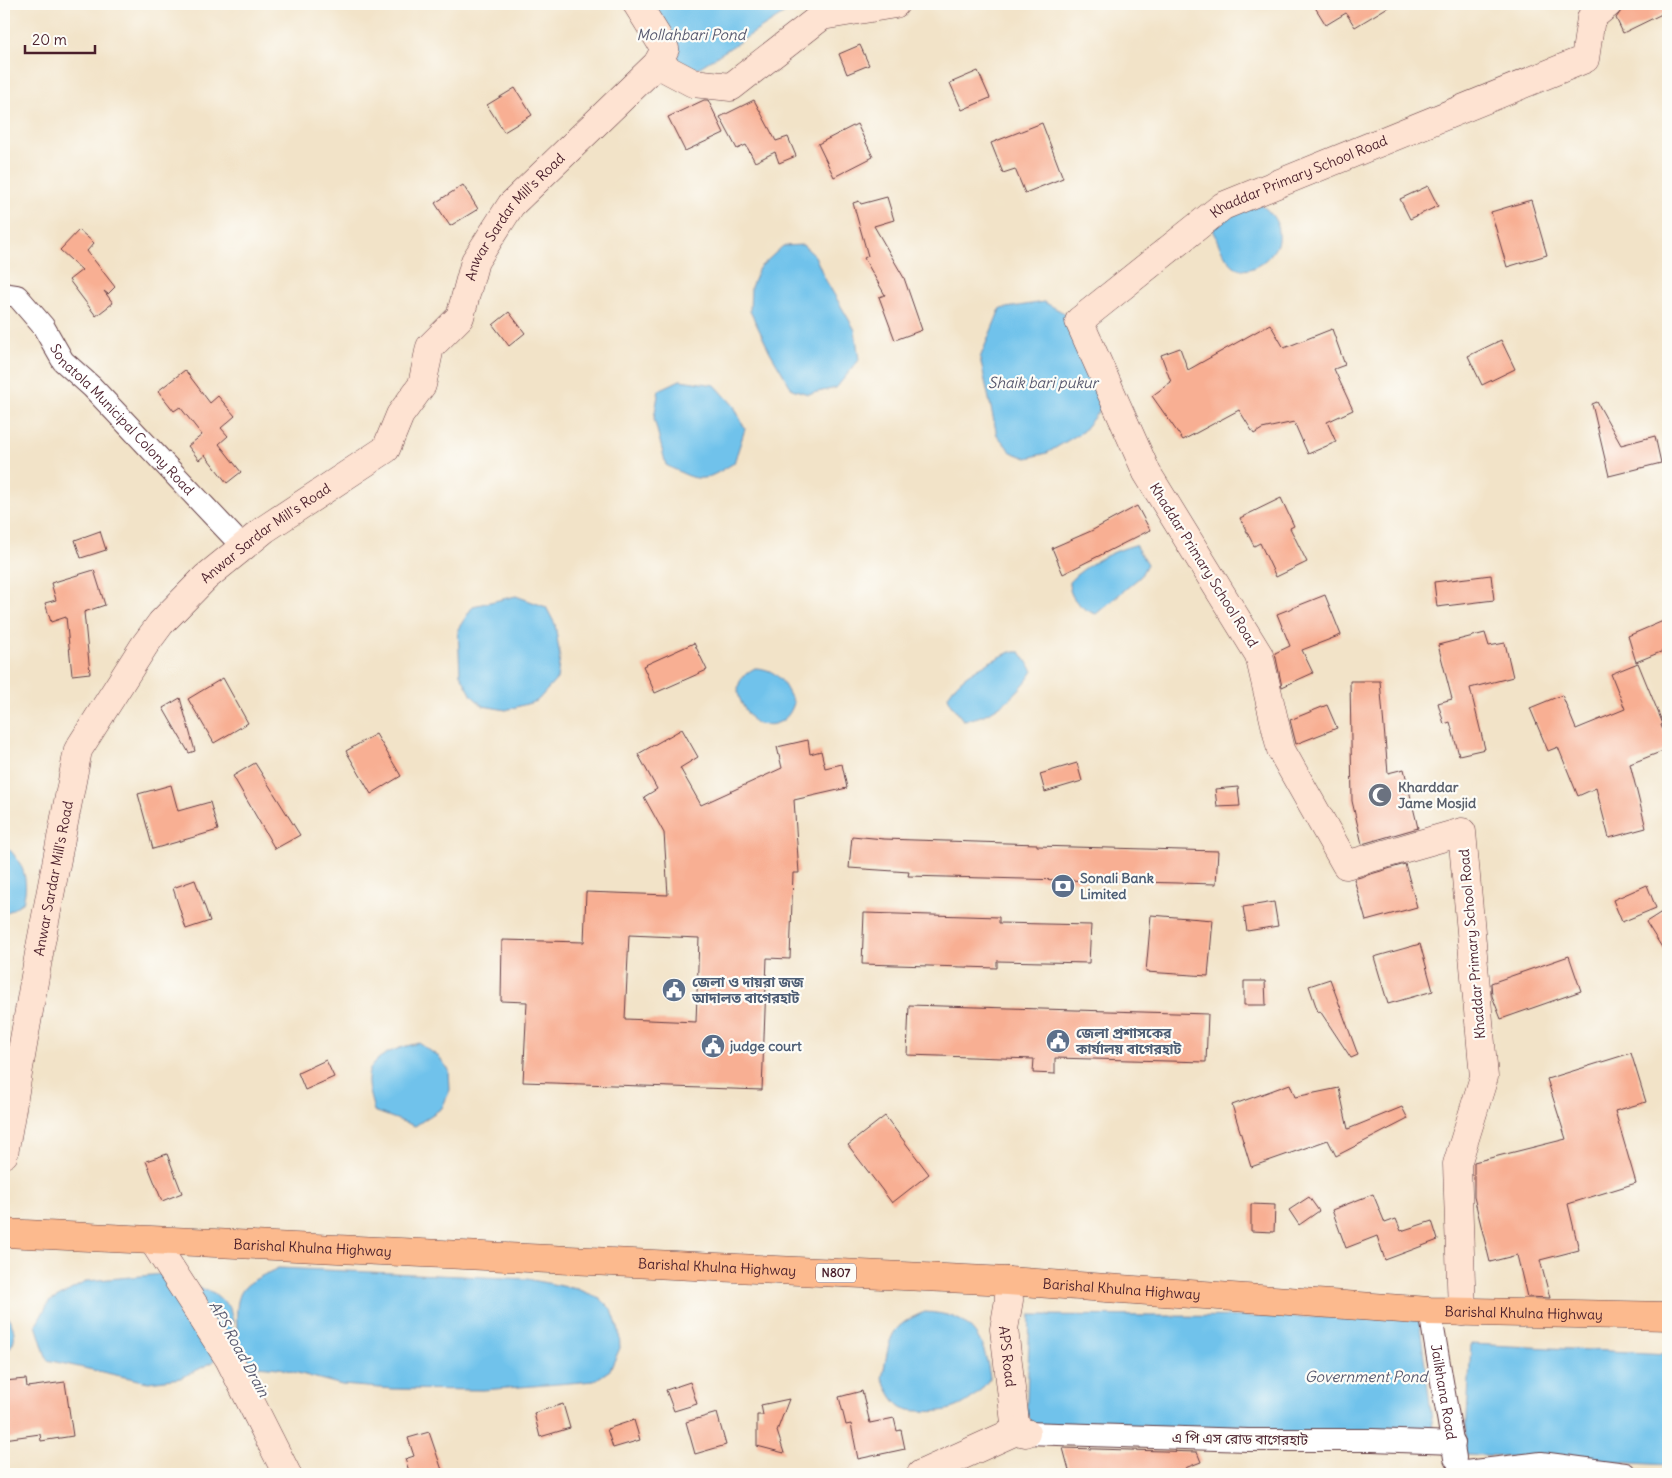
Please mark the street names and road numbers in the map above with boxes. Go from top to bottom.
street label: Khaddar Primary School Road [1206,131,1390,222]
street label: Anwar Sardar Mill's Road [461,149,568,283]
street label: Sonatola Municipal Colony Road [46,341,198,499]
street label: Anwar Sardar Mill's Road [196,479,334,587]
street label: Khaddar Primary School Road [1146,479,1262,651]
street label: Anwar Sardar Mill's Road [30,799,77,957]
street label: Khaddar Primary School Road [1455,848,1489,1040]
street label: Barishal Khulna Highway [233,1235,392,1261]
street label: Barishal Khulna Highway [638,1254,797,1280]
road number: N807 [816,1264,856,1282]
street label: Barishal Khulna Highway [1042,1274,1201,1304]
street label: Barishal Khulna Highway [1444,1302,1603,1324]
street label: APS Road [995,1325,1020,1388]
street label: Jailkhana Road [1427,1343,1461,1441]
street label: এ পি এস রোড বাগেরহাট [1172,1429,1309,1449]

